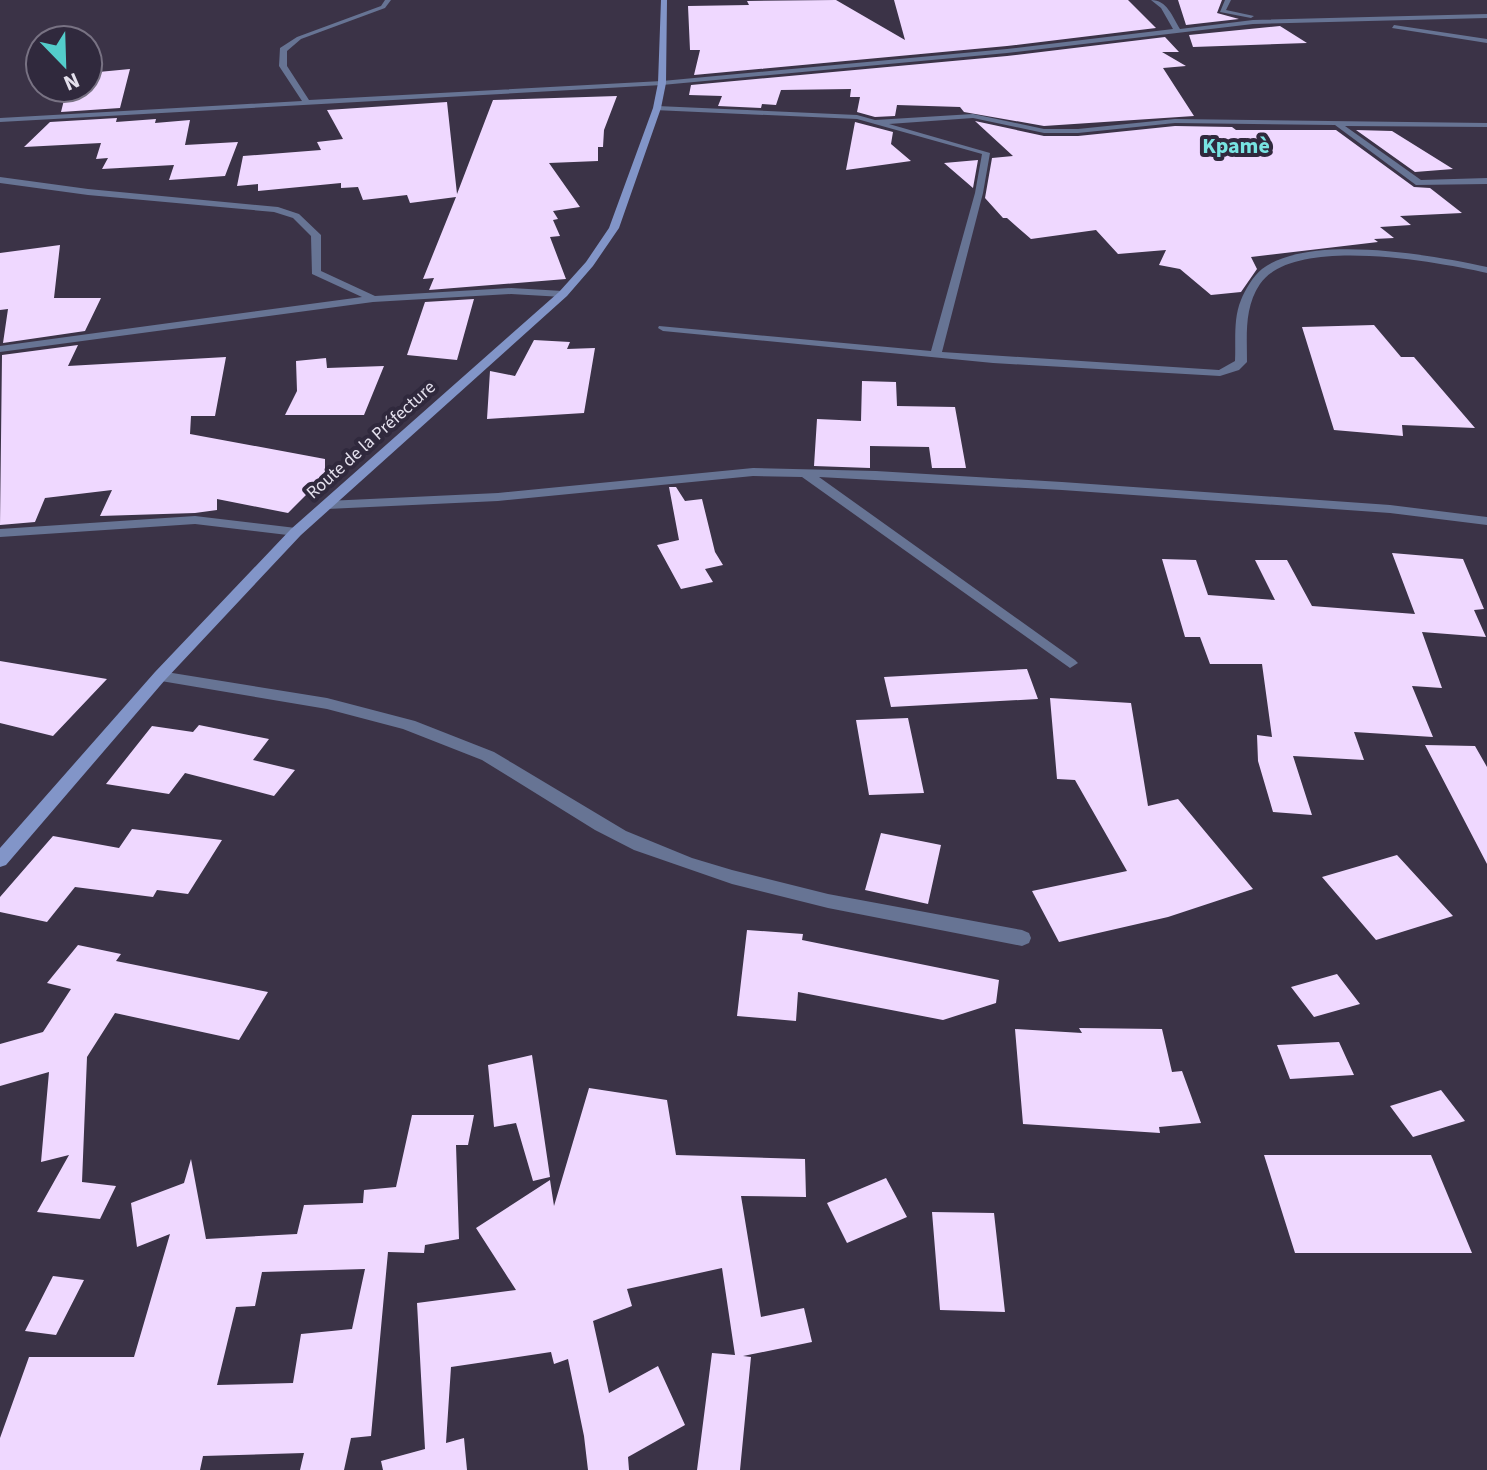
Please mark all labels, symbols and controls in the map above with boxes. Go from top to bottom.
north arrow [24,24,104,104]
text: N [58,64,84,99]
district label: Kpamè [1202,130,1270,162]
street label: Route de la Préfecture [301,375,441,505]

